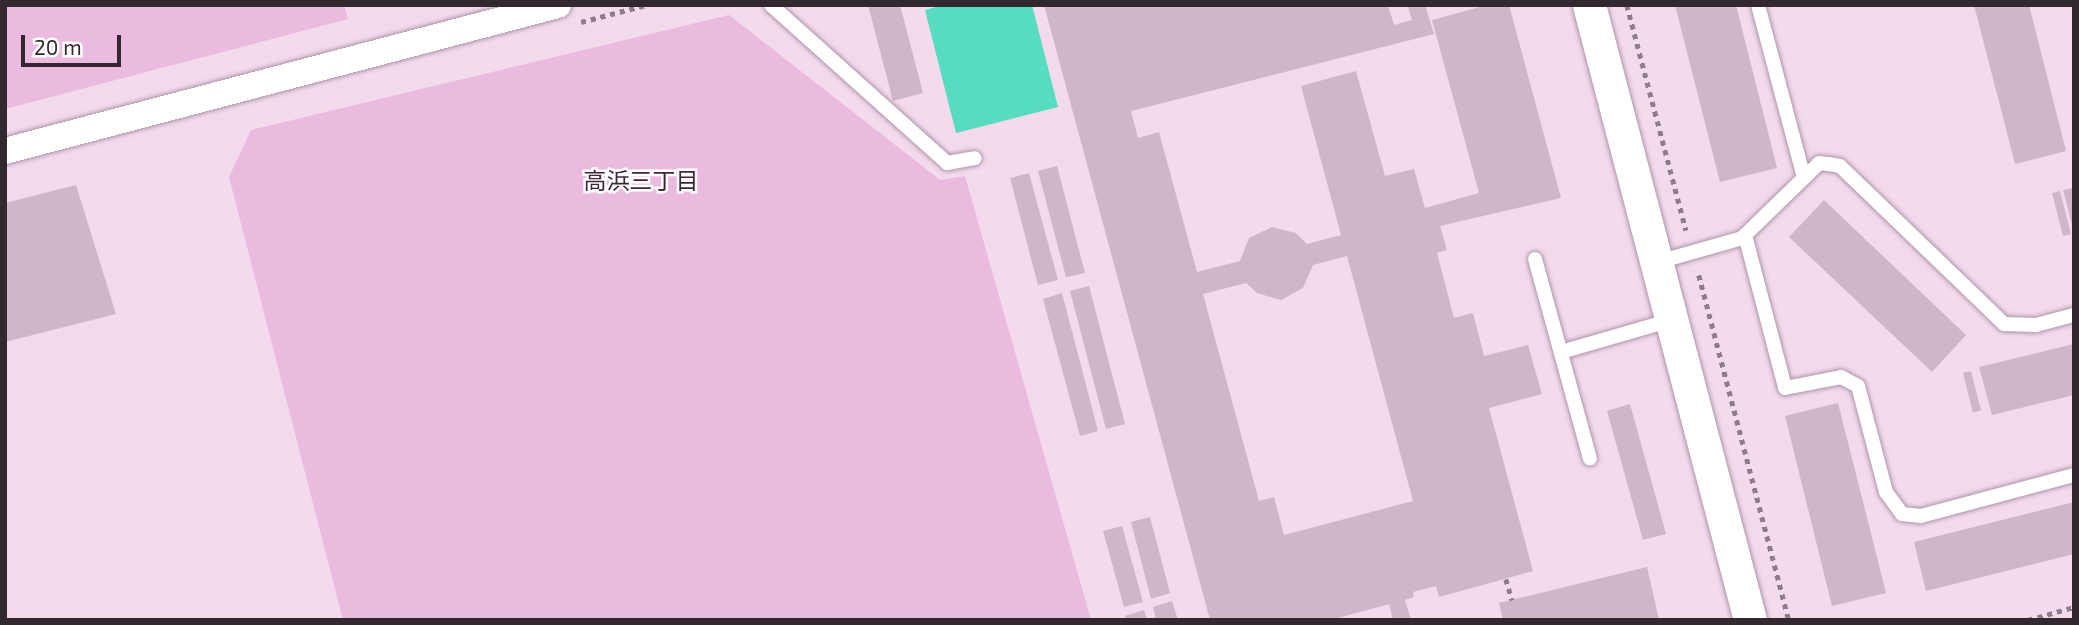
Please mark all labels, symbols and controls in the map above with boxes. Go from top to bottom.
scale bar [24,21,124,65]
text: 20 m [34,34,82,59]
district label: 高浜三丁目 [584,166,698,194]

